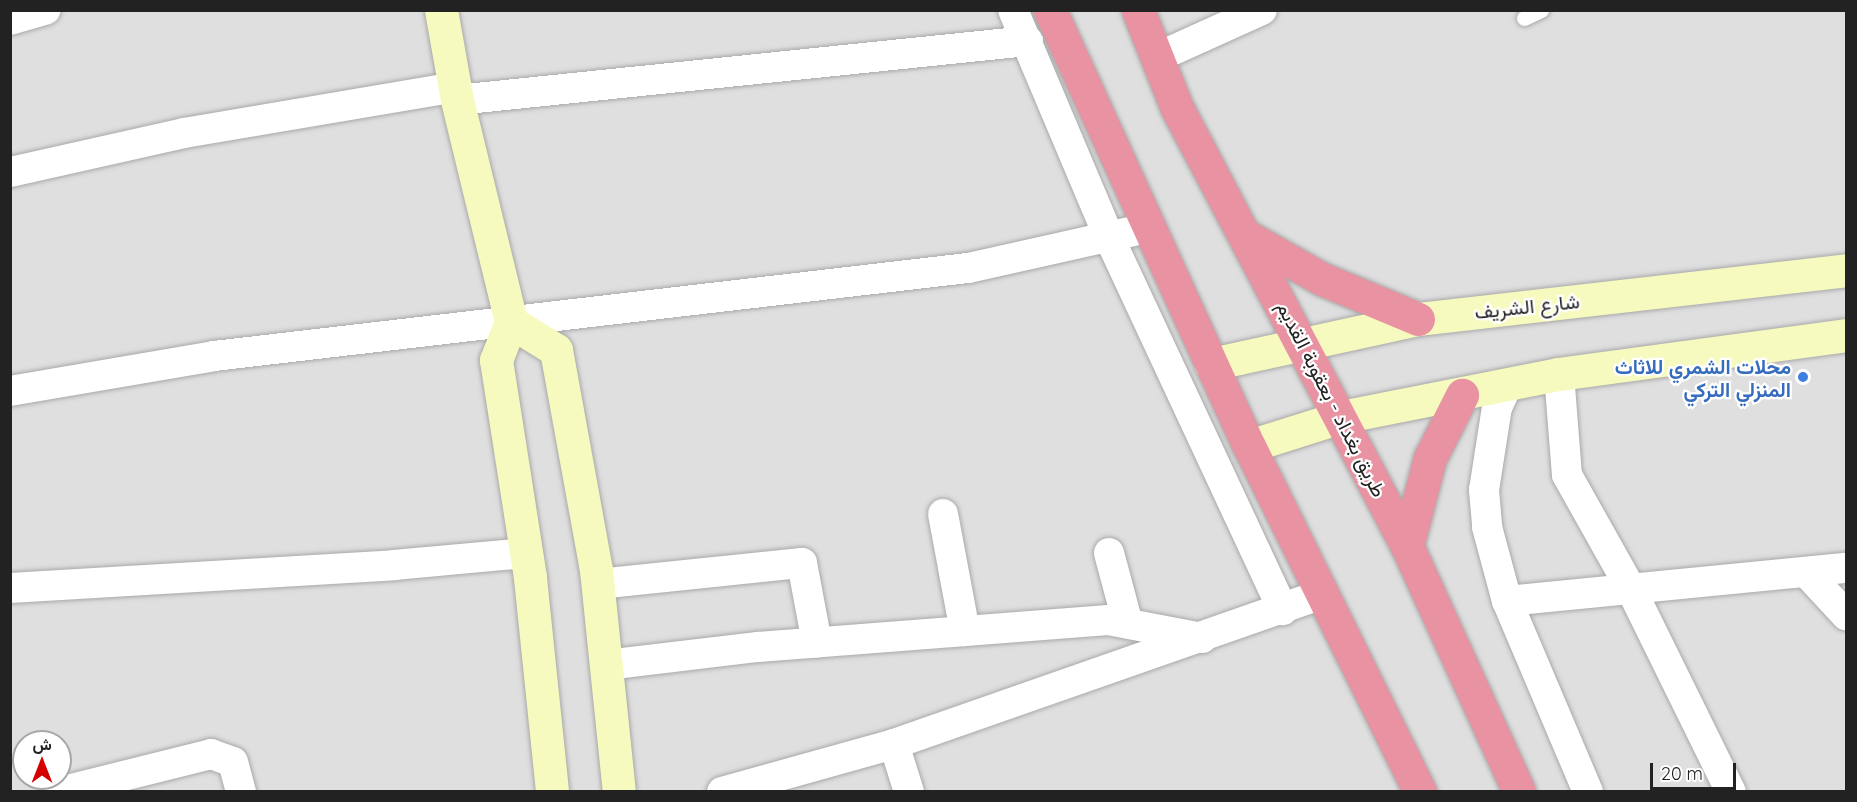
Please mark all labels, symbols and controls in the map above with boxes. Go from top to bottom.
street label: شارع الشريف [1473,289,1581,323]
street label: طريق بغداد - بعقوبة القديم [1272,297,1392,501]
place label: محلات الشمري للاثاث المنزلي التركي [1615,354,1791,401]
marker: محلات الشمري للاثاث المنزلي التركي [1796,370,1810,384]
north arrow [12,730,72,790]
text: ش [32,734,52,754]
scale bar [1653,751,1738,789]
text: 20 m [1661,762,1703,785]

